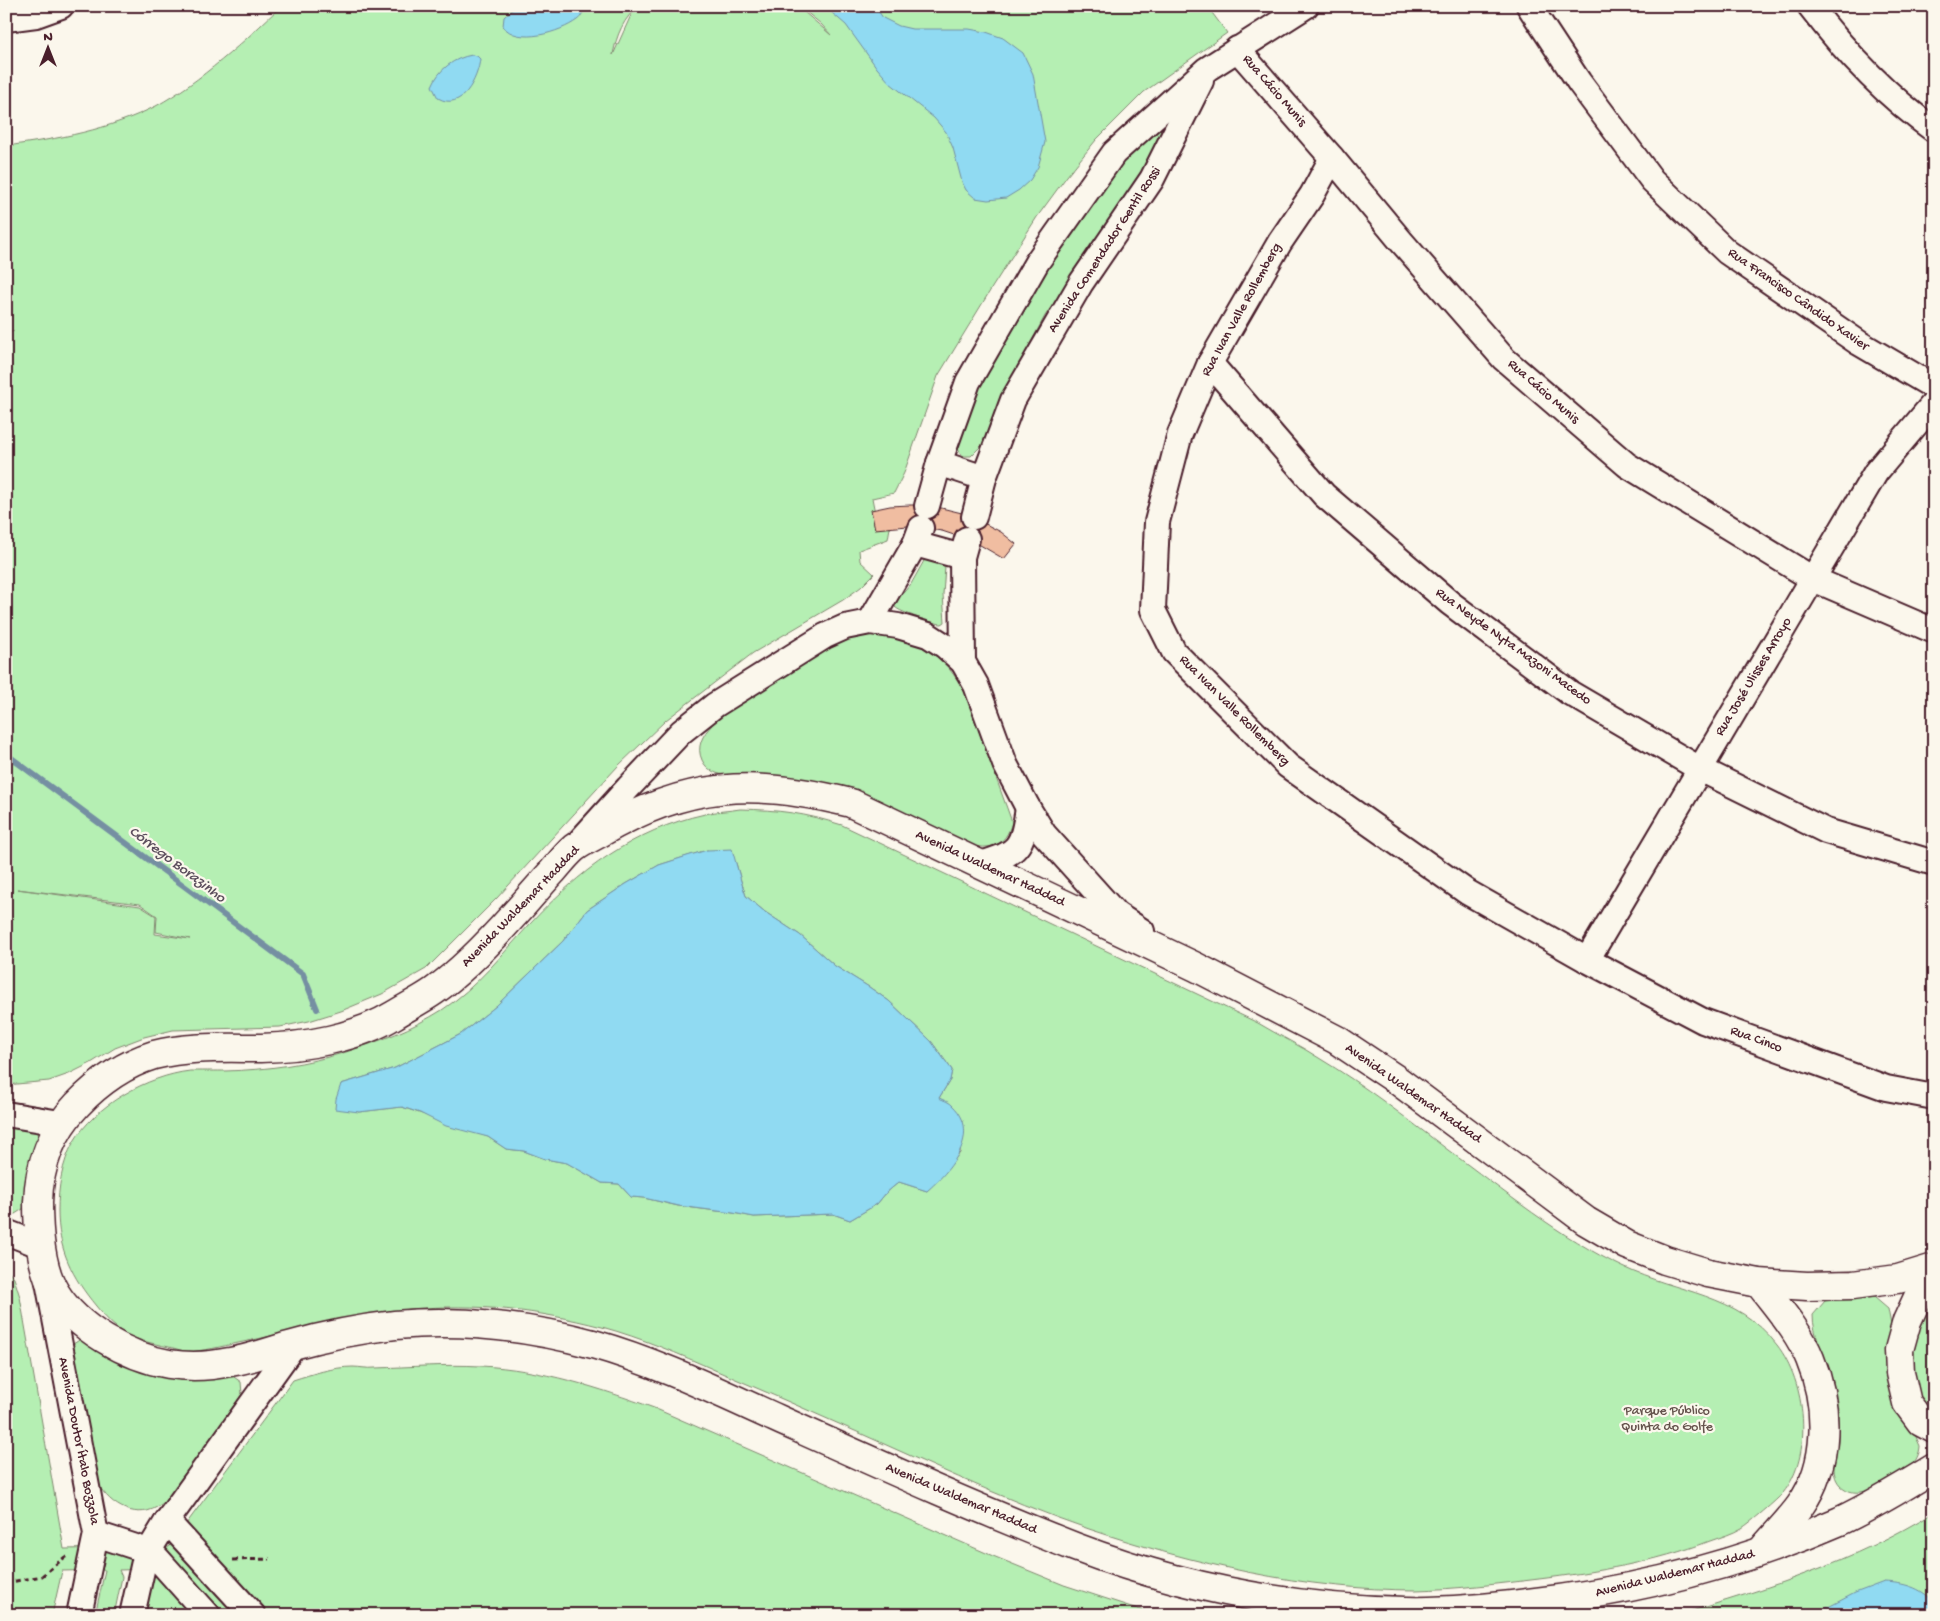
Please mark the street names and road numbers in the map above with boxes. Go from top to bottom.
street label: Rua Cácio Munis [1238,52,1310,131]
street label: Avenida Comendador Gentil Rossi [1045,164,1165,336]
street label: Rua Ivan Valle Rollemberg [1198,240,1286,380]
street label: Rua Francisco Cândido Xavier [1724,245,1873,356]
street label: Rua Cácio Munis [1504,356,1583,428]
street label: Rua Neyde Nyta Mazoni Macedo [1432,585,1594,709]
street label: Rua José Ulisses Arroyo [1712,615,1796,739]
street label: Rua Ivan Valle Rollemberg [1175,652,1293,770]
street label: Avenida Waldemar Haddad [913,827,1069,912]
street label: Avenida Waldemar Haddad [458,841,585,972]
street label: Rua Cinco [1728,1023,1784,1057]
street label: Avenida Waldemar Haddad [1341,1040,1486,1149]
street label: Avenida Doutor Ítalo Bozzola [53,1356,103,1527]
street label: Avenida Waldemar Haddad [883,1459,1041,1539]
street label: Avenida Waldemar Haddad [1594,1546,1758,1602]

